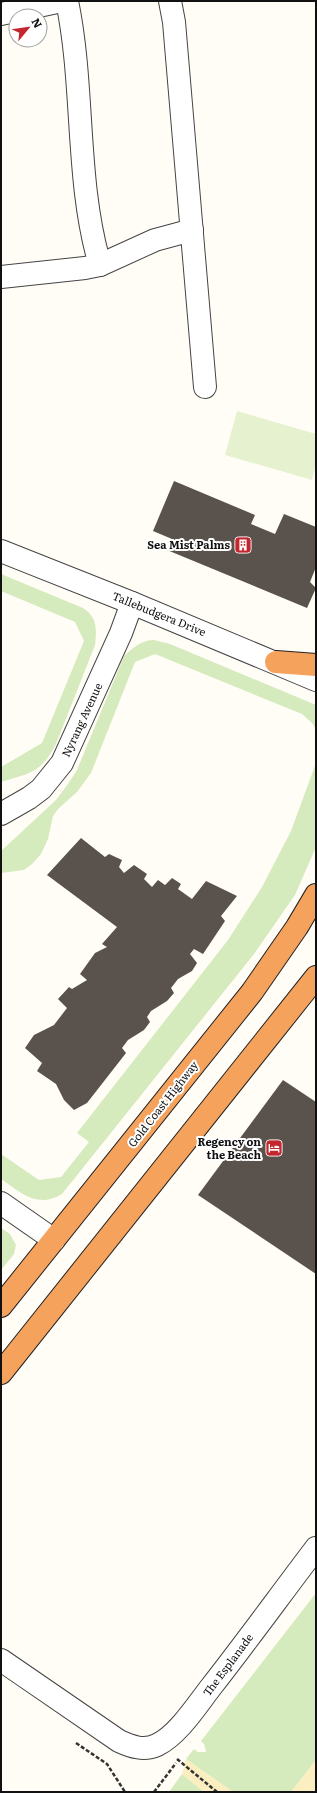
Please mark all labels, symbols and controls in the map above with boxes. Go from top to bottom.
north arrow [8,8,48,48]
text: N [28,15,47,31]
building icon: Sea Mist Palms [233,535,253,555]
place label: Sea Mist Palms [147,536,230,552]
street label: Tallebudgera Drive [110,587,209,639]
street label: Nyrang Avenue [57,680,105,759]
street label: Gold Coast Highway [123,1056,201,1150]
place label: Regency on the Beach [197,1133,261,1162]
hotel icon: Regency on the Beach [264,1138,284,1158]
street label: The Esplanade [198,1629,256,1699]

